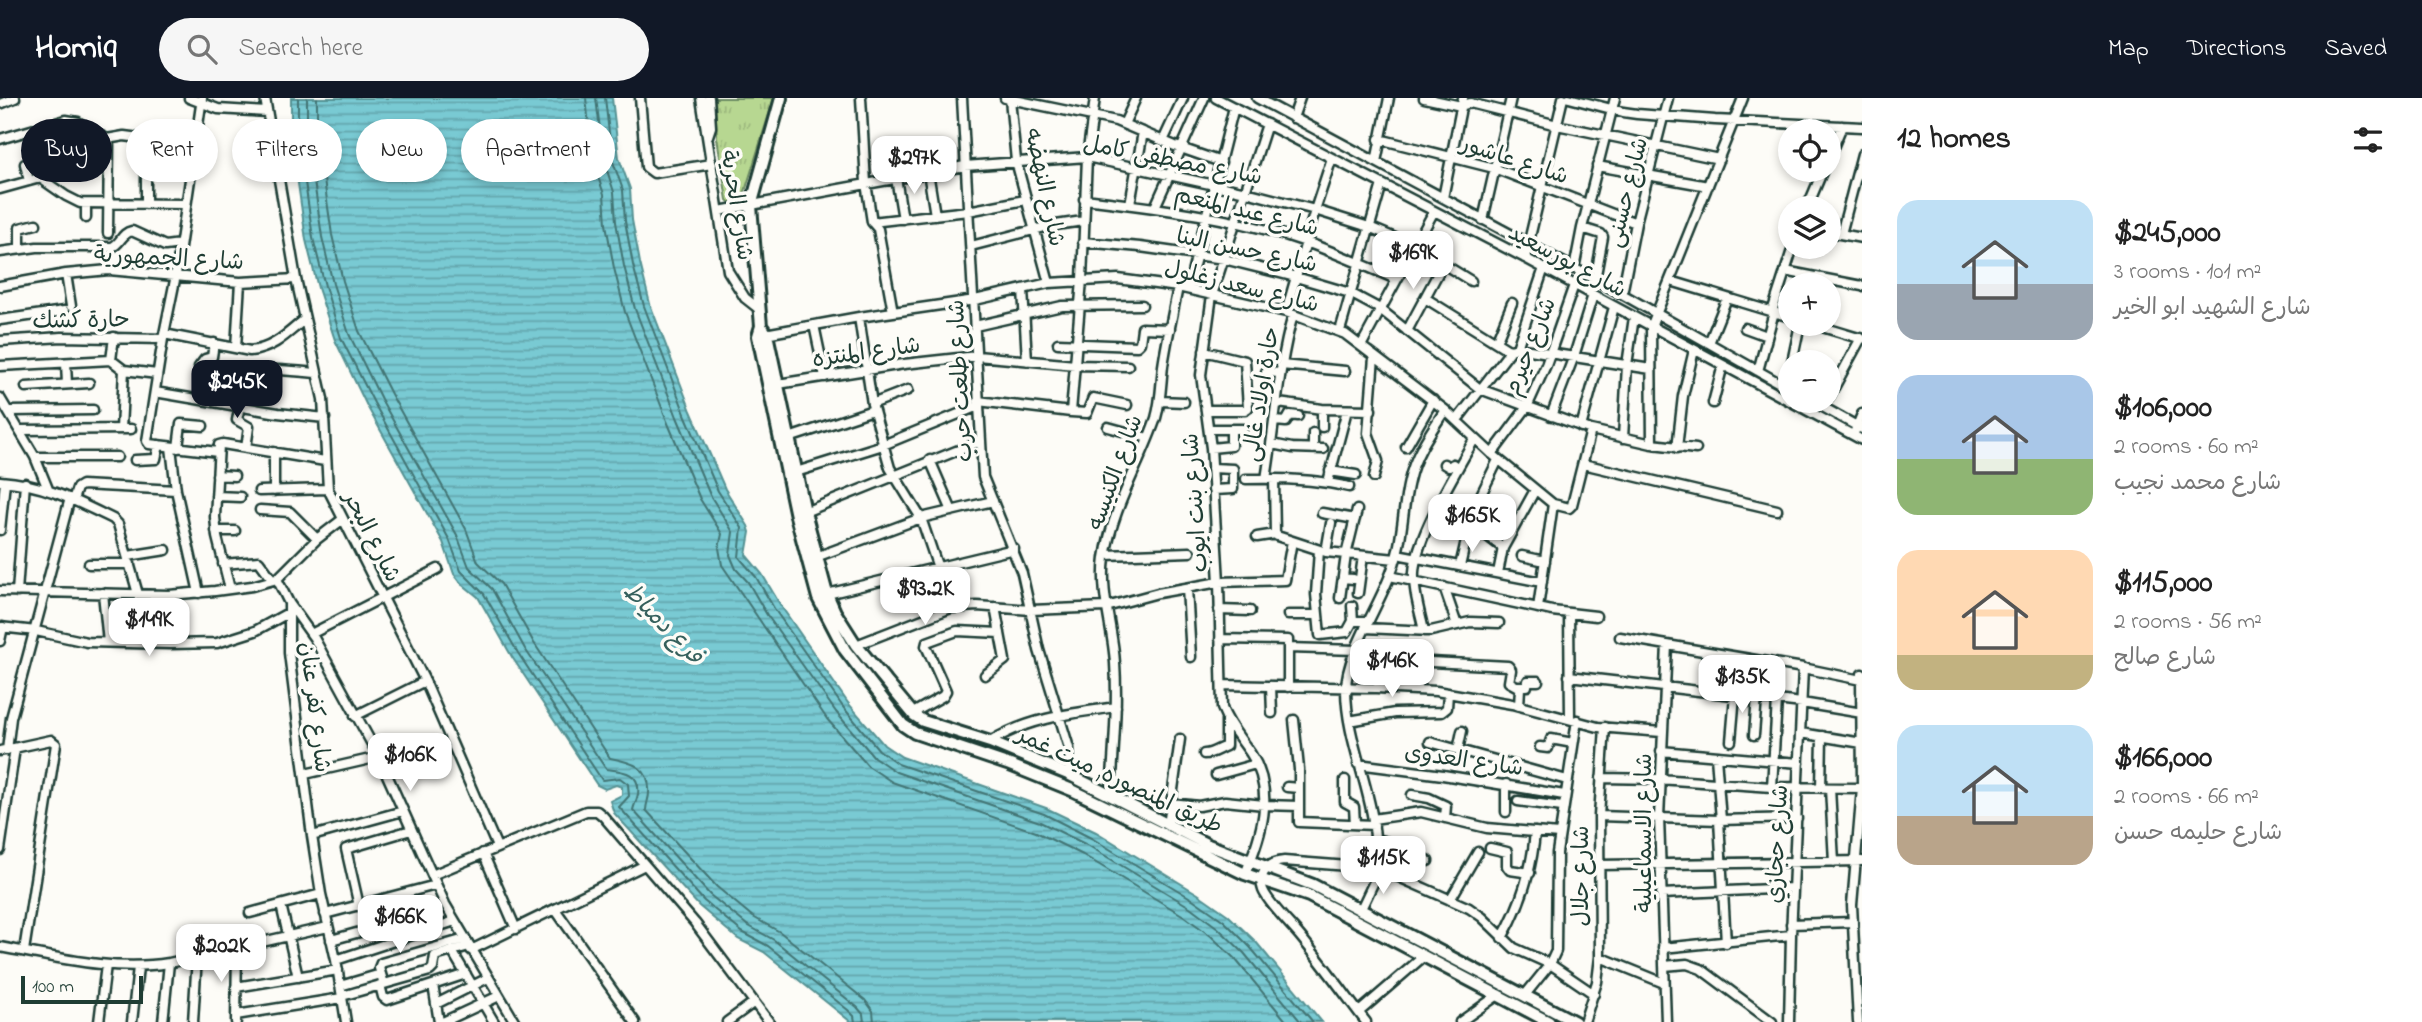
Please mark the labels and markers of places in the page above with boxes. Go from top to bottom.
pin: $297K [865,136,963,196]
pin: $169K [1364,232,1462,291]
pin: $245K [188,360,286,420]
pin: $165K [1423,494,1521,554]
pin: $93.2K [868,568,982,627]
pin: $149K [100,598,198,658]
pin: $146K [1343,640,1441,699]
pin: $135K [1693,656,1791,715]
pin: $106K [361,734,459,793]
pin: $115K [1334,836,1432,896]
pin: $166K [351,896,449,955]
pin: $202K [172,924,270,984]

